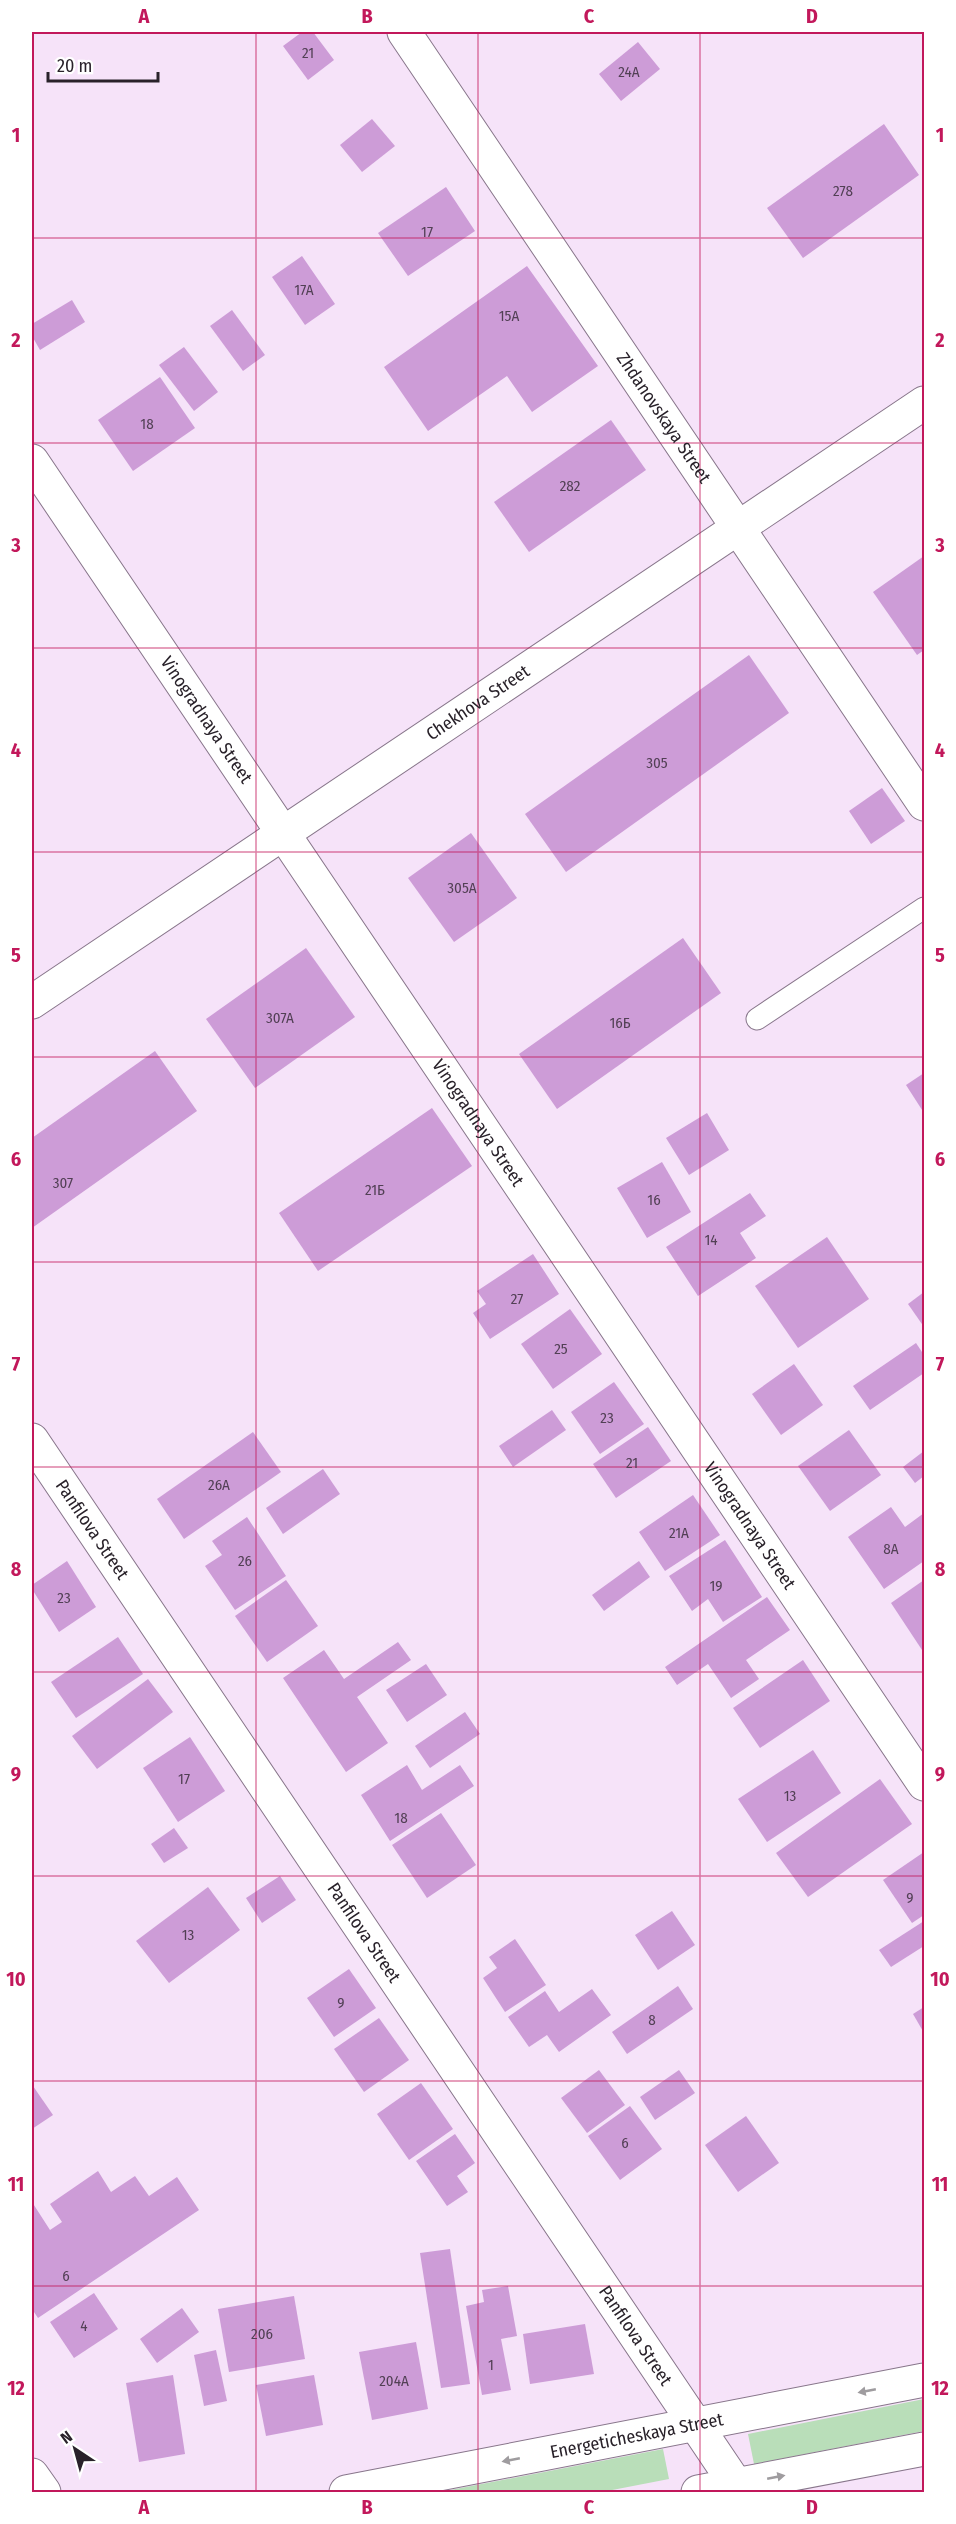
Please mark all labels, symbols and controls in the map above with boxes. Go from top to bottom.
text: A [138,4,151,28]
text: B [361,4,373,28]
text: C [584,4,595,28]
text: D [806,4,818,28]
house number: 21 [302,44,314,62]
scale bar [48,45,158,83]
text: 20 m [57,55,92,77]
house number: 24А [618,63,640,81]
text: 1 [12,123,20,147]
text: 1 [936,123,944,147]
house number: 278 [833,182,853,200]
house number: 17 [421,223,433,241]
house number: 17А [294,281,314,299]
house number: 15А [499,307,519,325]
text: 2 [10,328,21,352]
text: 2 [934,328,945,352]
street label: Zhdanovskaya Street [612,348,716,487]
house number: 18 [140,415,154,433]
house number: 282 [560,477,581,495]
text: 3 [10,533,21,557]
text: 3 [934,533,945,557]
street label: Vinogradnaya Street [156,652,257,788]
street label: Chekhova Street [422,660,534,745]
text: 4 [11,738,21,762]
text: 4 [935,738,945,762]
house number: 305 [646,754,668,772]
house number: 305А [447,879,477,897]
text: 5 [11,943,21,967]
text: 5 [935,943,945,967]
house number: 307А [266,1009,294,1027]
house number: 16Б [609,1014,631,1032]
street label: Vinogradnaya Street [427,1055,529,1191]
text: 6 [11,1147,21,1171]
text: 6 [935,1147,945,1171]
house number: 307 [53,1174,73,1192]
house number: 21Б [365,1181,385,1199]
house number: 16 [647,1191,661,1209]
house number: 14 [704,1231,718,1249]
house number: 27 [511,1290,523,1308]
house number: 25 [554,1340,568,1358]
text: 7 [12,1352,21,1376]
text: 7 [936,1352,945,1376]
house number: 23 [600,1409,614,1427]
house number: 21 [626,1454,638,1472]
street label: Vinogradnaya Street [699,1458,801,1593]
street label: Panfilova Street [51,1476,134,1584]
house number: 26А [208,1476,230,1494]
house number: 21А [669,1524,689,1542]
house number: 8А [883,1540,899,1558]
house number: 26 [238,1552,252,1570]
text: 8 [11,1557,22,1581]
text: 8 [935,1557,946,1581]
house number: 19 [709,1577,723,1595]
house number: 23 [57,1589,71,1607]
text: 9 [11,1762,21,1786]
text: 9 [935,1762,945,1786]
house number: 17 [178,1770,190,1788]
house number: 13 [784,1787,797,1805]
house number: 18 [394,1809,408,1827]
street label: Panfilova Street [323,1879,405,1987]
house number: 9 [906,1889,914,1907]
house number: 13 [182,1926,195,1944]
text: 10 [6,1967,26,1991]
text: 10 [930,1967,950,1991]
house number: 9 [337,1994,345,2012]
house number: 8 [648,2011,656,2029]
house number: 6 [621,2134,629,2152]
text: 11 [8,2172,24,2196]
text: 11 [932,2172,948,2196]
house number: 6 [62,2267,70,2285]
street label: Panfilova Street [594,2282,677,2390]
house number: 4 [80,2317,88,2335]
house number: 206 [251,2325,273,2343]
house number: 1 [488,2356,494,2374]
house number: 204А [379,2372,409,2390]
text: 12 [7,2376,25,2400]
text: 12 [931,2376,949,2400]
one-way arrow [857,2387,876,2396]
street label: Energeticheskaya Street [548,2408,725,2463]
north arrow [45,2419,105,2479]
text: N [57,2427,76,2448]
one-way arrow [501,2456,520,2465]
one-way arrow [767,2472,786,2481]
text: A [138,2495,151,2519]
text: B [361,2495,373,2519]
text: C [584,2495,595,2519]
text: D [806,2495,818,2519]

